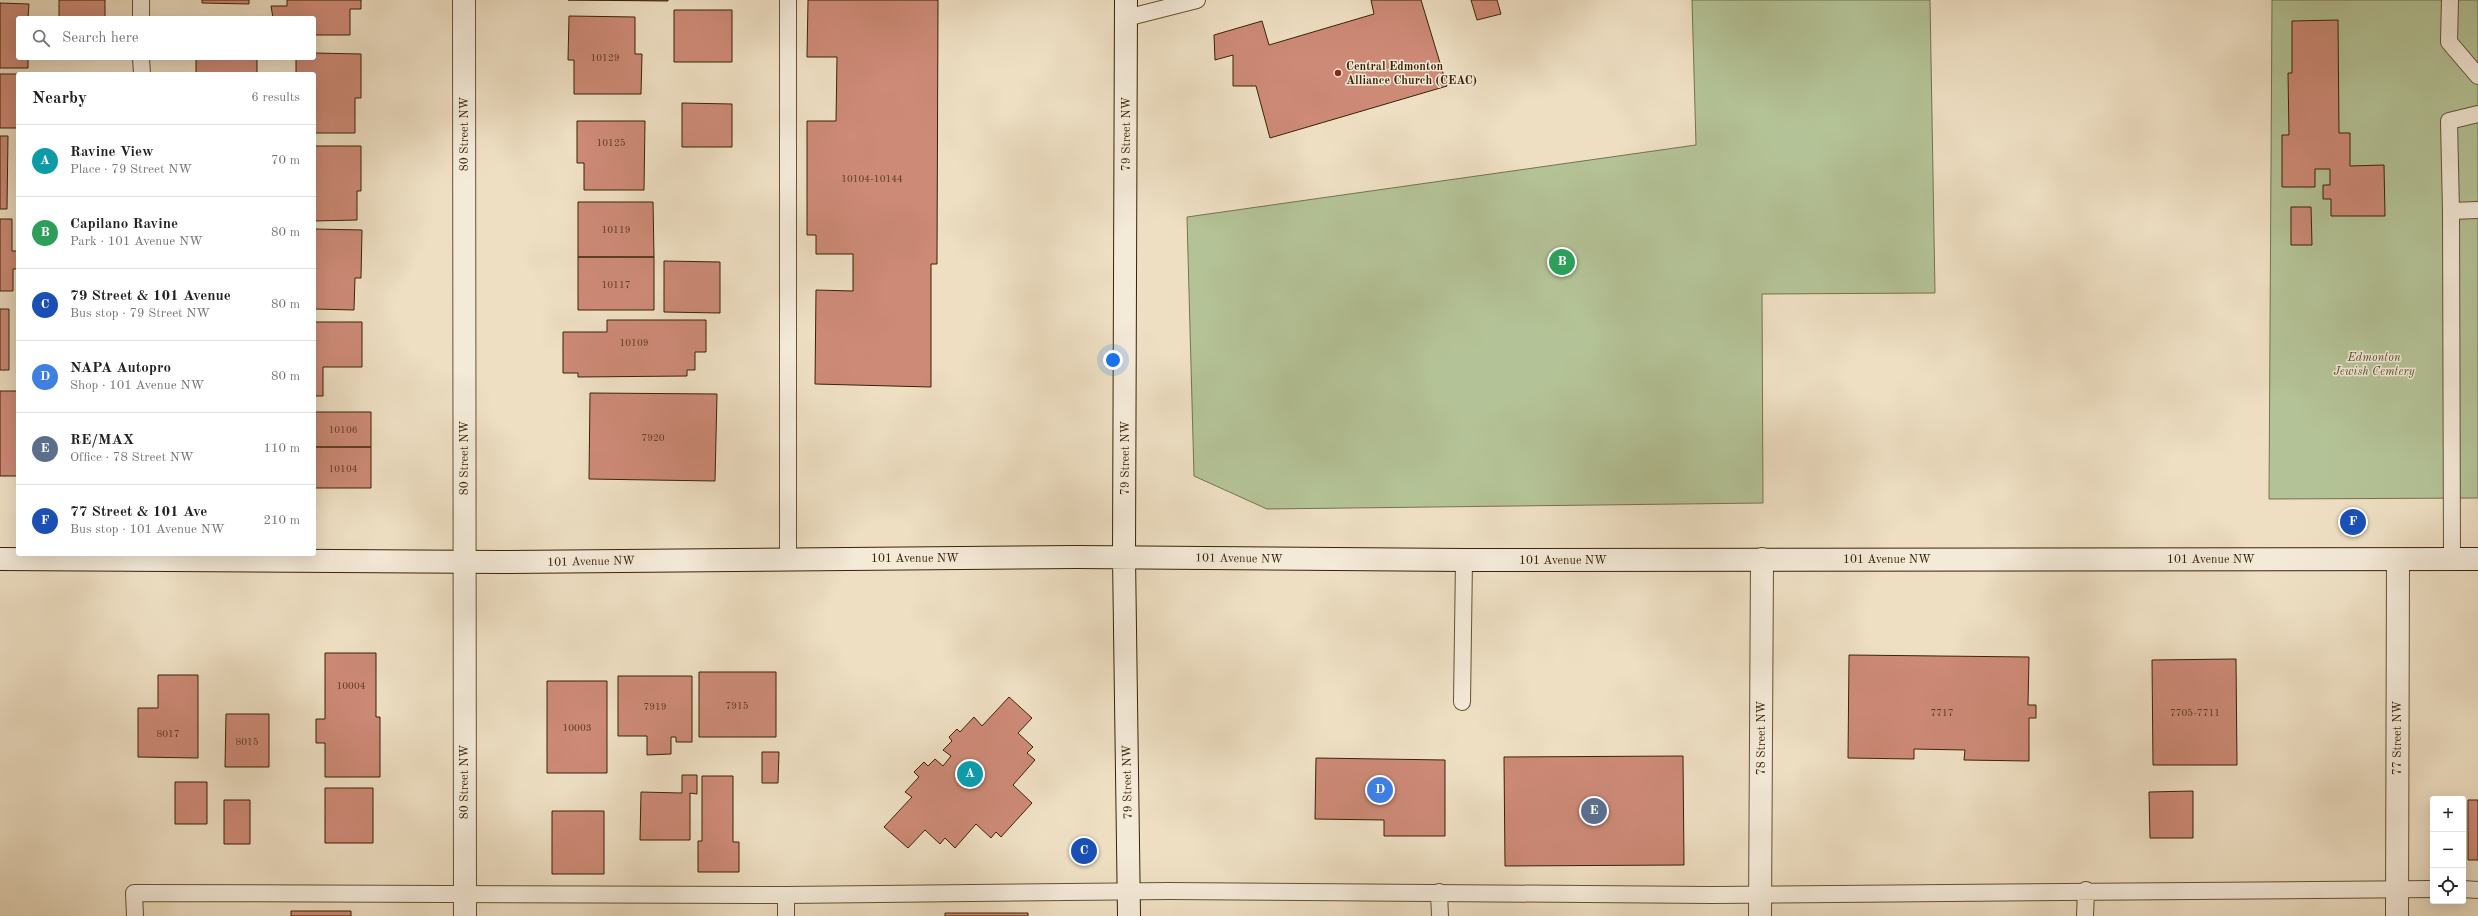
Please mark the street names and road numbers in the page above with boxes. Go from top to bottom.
street label: 80 Street NW [459,97,471,171]
street label: 79 Street NW [1121,97,1133,171]
street label: 80 Street NW [459,421,471,495]
street label: 79 Street NW [1120,421,1132,495]
street label: 101 Avenue NW [1195,552,1283,566]
street label: 101 Avenue NW [871,553,959,565]
street label: 101 Avenue NW [1843,554,1931,566]
street label: 101 Avenue NW [2167,554,2255,566]
street label: 101 Avenue NW [547,555,635,569]
street label: 101 Avenue NW [1519,555,1607,567]
street label: 78 Street NW [1756,701,1768,775]
street label: 77 Street NW [2392,701,2404,775]
street label: 79 Street NW [1121,744,1135,819]
street label: 80 Street NW [459,745,471,819]

